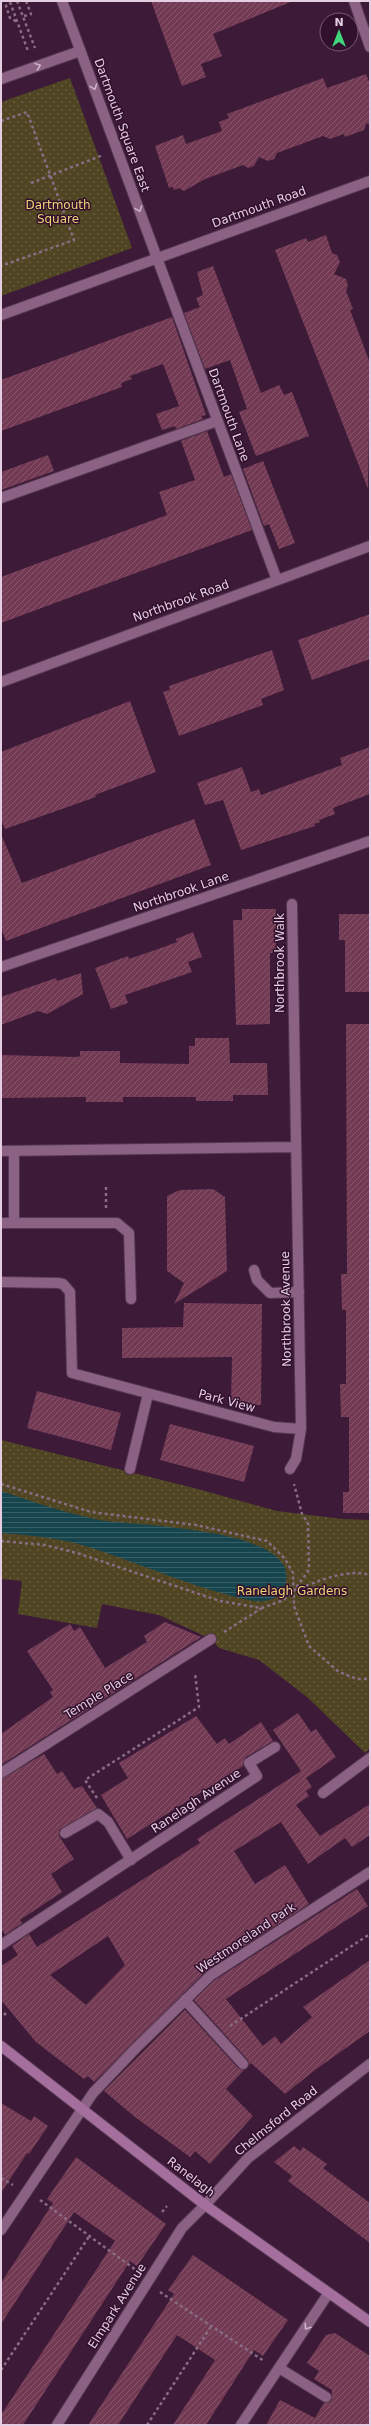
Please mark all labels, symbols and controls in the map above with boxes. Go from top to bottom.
north arrow [319,12,359,52]
text: N [334,16,344,29]
street label: Dartmouth Square East [91,56,153,194]
one-way arrow [34,62,41,70]
one-way arrow [89,84,98,91]
street label: Dartmouth Road [210,183,308,231]
park label: Dartmouth Square [25,198,91,226]
one-way arrow [135,205,143,212]
street label: Dartmouth Lane [206,367,252,463]
street label: Northbrook Road [131,577,231,625]
street label: Northbrook Lane [131,869,231,915]
street label: Northbrook Walk [273,913,287,1013]
street label: Northbrook Avenue [278,1251,294,1367]
street label: Park View [197,1387,257,1415]
park label: Ranelagh Gardens [237,1584,347,1598]
street label: Temple Place [61,1668,136,1722]
street label: Ranelagh Avenue [149,1766,243,1836]
street label: Westmoreland Park [194,1900,298,1976]
street label: Chelmsford Road [232,2083,320,2159]
street label: Ranelagh [164,2154,218,2200]
street label: Elmpark Avenue [85,2261,149,2351]
one-way arrow [305,2322,312,2329]

